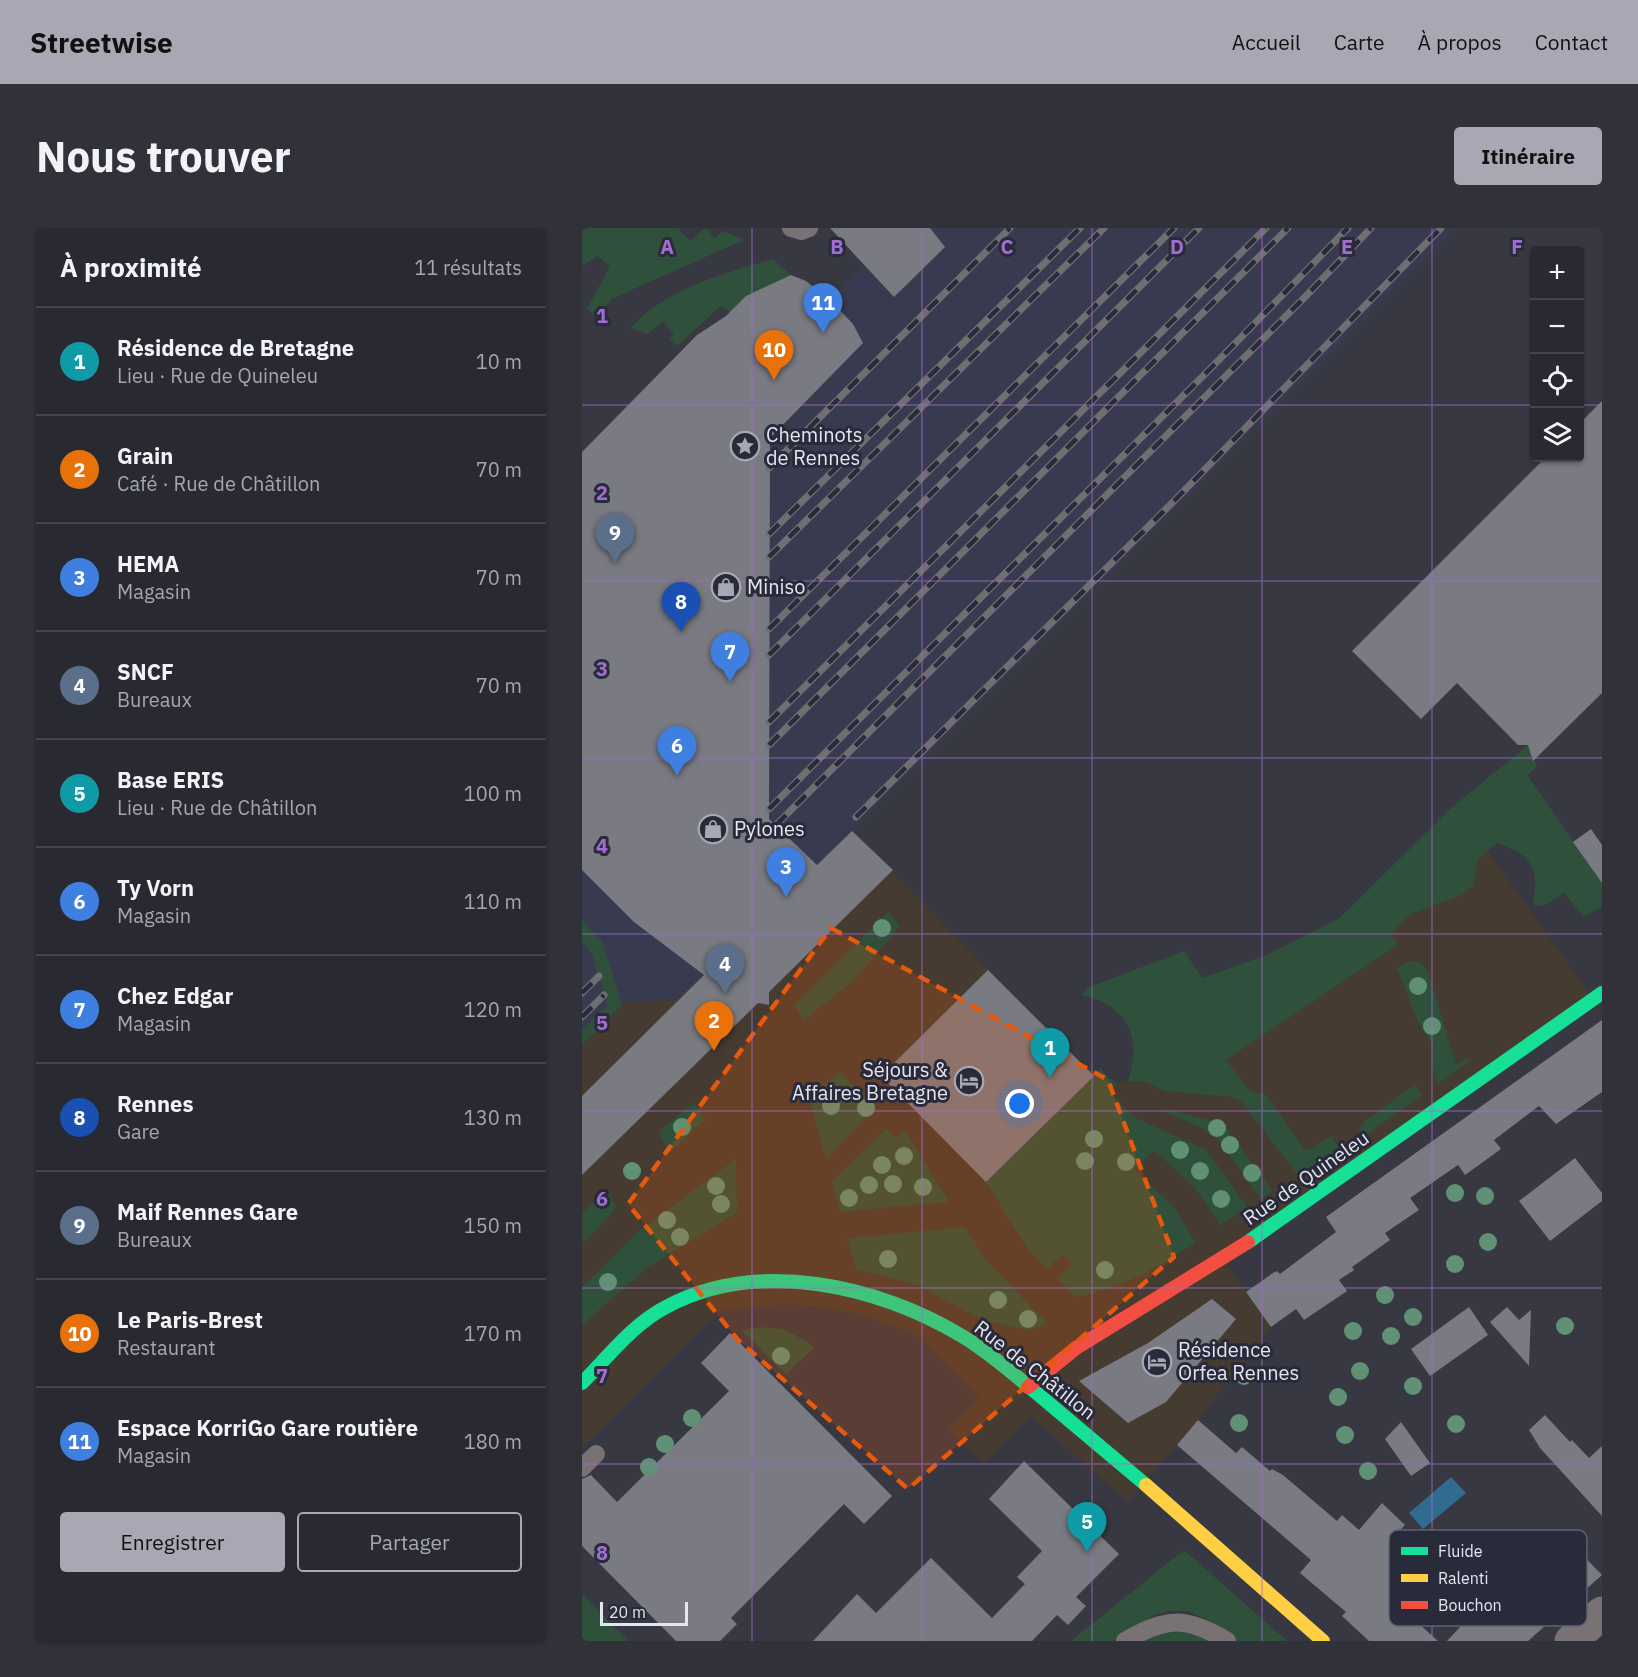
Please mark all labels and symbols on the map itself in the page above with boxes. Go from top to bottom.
text: A [660,233,674,260]
text: B [830,233,844,260]
text: C [1000,233,1014,260]
text: D [1170,233,1184,260]
text: E [1341,233,1353,260]
text: F [1511,233,1523,260]
pin: 11 [804,284,842,333]
text: 1 [596,302,608,329]
pin: 10 [754,330,794,380]
place label: Cheminots de Rennes [766,421,863,471]
place icon: Cheminots de Rennes [729,430,761,462]
text: 2 [596,479,608,506]
pin: 9 [596,514,634,563]
shop icon: Miniso [710,571,742,603]
place label: Miniso [747,573,806,600]
pin: 8 [662,582,700,632]
pin: 7 [710,632,750,682]
text: 3 [596,655,608,682]
pin: 6 [658,726,697,776]
shop icon: Pylones [697,813,729,845]
place label: Pylones [734,815,805,842]
text: 4 [596,832,608,859]
pin: 3 [766,848,806,897]
pin: 4 [706,944,744,994]
pin: 2 [694,1002,734,1051]
text: 5 [596,1009,608,1036]
pin: 1 [1030,1028,1070,1078]
place label: Séjours & Affaires Bretagne [792,1056,948,1106]
hotel icon: Séjours & Affaires Bretagne [953,1065,985,1097]
your location [1005,1089,1034,1118]
street label: Rue de Quineleu [1237,1124,1374,1231]
text: 6 [596,1185,608,1212]
street label: Rue de Châtillon [969,1314,1102,1425]
place label: Résidence Orfea Rennes [1178,1336,1299,1386]
hotel icon: Résidence Orfea Rennes [1141,1346,1173,1378]
text: 7 [596,1362,608,1389]
pin: 5 [1068,1502,1106,1552]
legend [1389,1530,1587,1626]
text: 8 [596,1539,608,1566]
text: Fluide [1438,1541,1483,1561]
text: Ralenti [1438,1568,1488,1588]
text: Bouchon [1438,1595,1502,1615]
scale bar [600,1599,688,1626]

